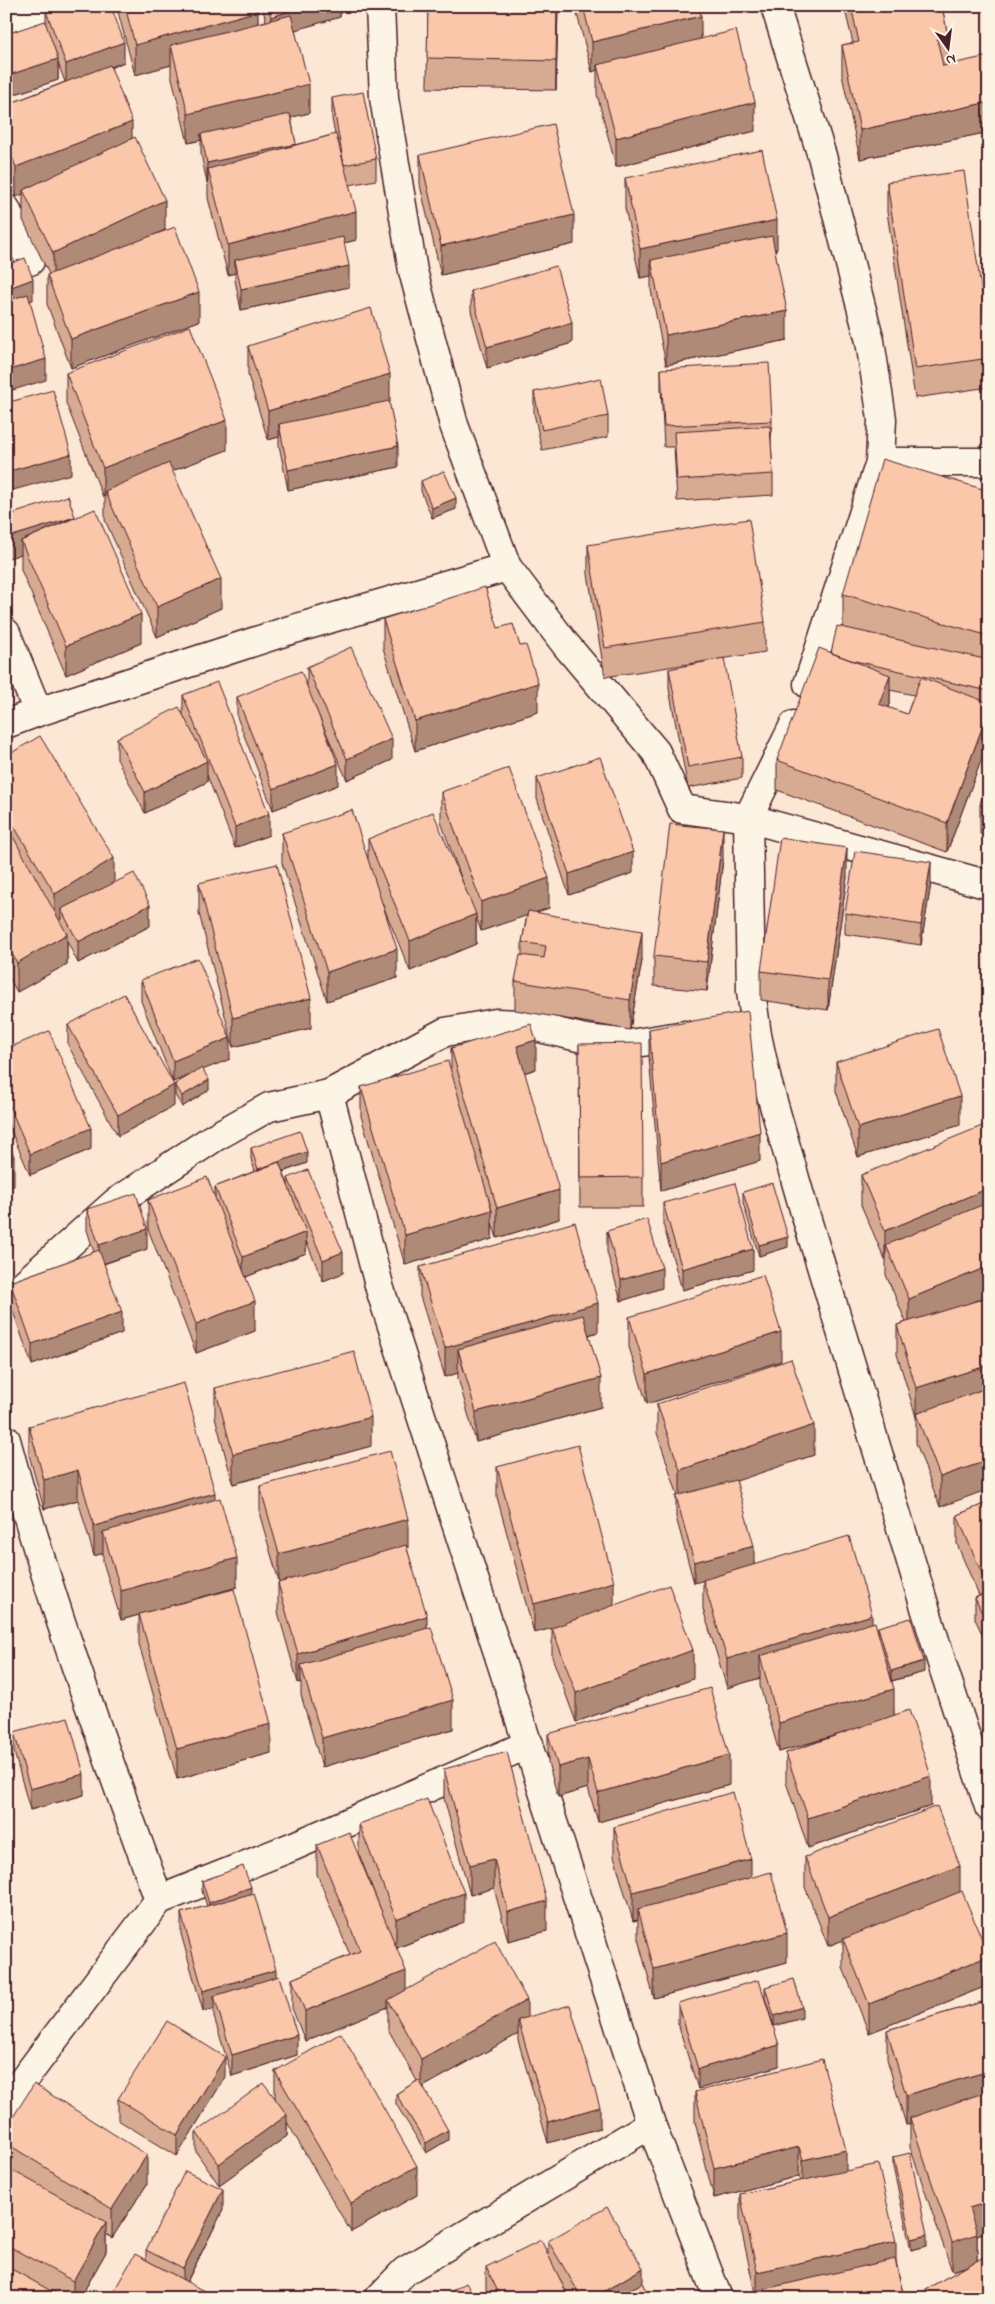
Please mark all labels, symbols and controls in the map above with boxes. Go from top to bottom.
north arrow [922,22,972,72]
text: N [944,48,958,70]

